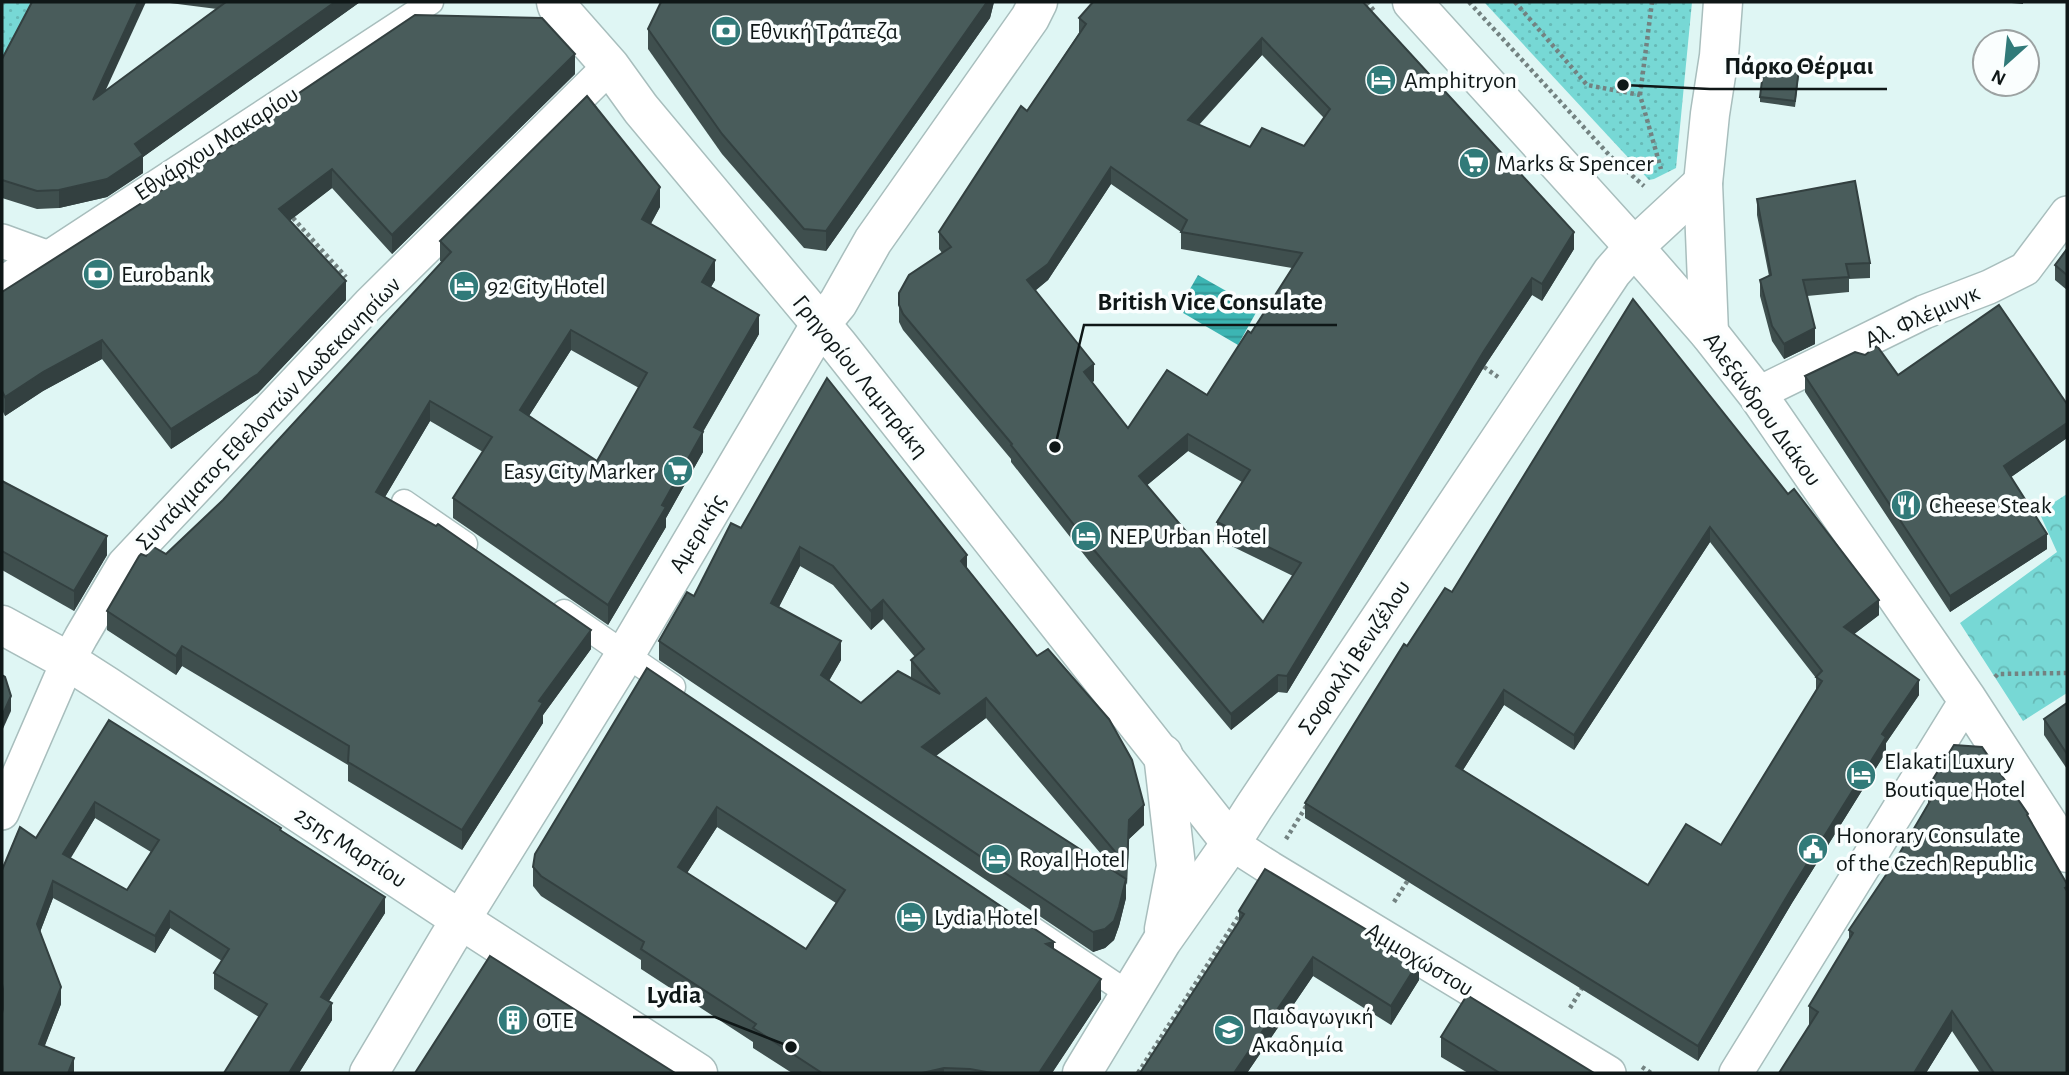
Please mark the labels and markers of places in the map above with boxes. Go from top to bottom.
bank icon: Εθνική Τράπεζα [709,14,743,48]
place label: Εθνική Τράπεζα [749,20,898,44]
callout: Πάρκο Θέρμαι [1710,42,1887,89]
hotel icon: Amphitryon [1364,63,1398,97]
place label: Amphitryon [1404,69,1517,93]
supermarket icon: Marks & Spencer [1457,146,1491,180]
place label: Marks & Spencer [1497,152,1654,176]
bank icon: Eurobank [81,257,115,291]
place label: Eurobank [121,263,210,287]
hotel icon: 92 City Hotel [447,269,481,303]
place label: 92 City Hotel [487,275,605,299]
callout: British Vice Consulate [1084,278,1337,325]
supermarket icon: Easy City Marker [661,454,695,488]
place label: Easy City Marker [503,460,655,484]
restaurant icon: Cheese Steak [1889,488,1923,522]
place label: Cheese Steak [1929,494,2052,518]
hotel icon: NEP Urban Hotel [1069,519,1103,553]
place label: NEP Urban Hotel [1109,525,1267,549]
place label: Elakati Luxury Boutique Hotel [1884,750,2026,802]
hotel icon: Elakati Luxury Boutique Hotel [1844,758,1878,792]
place label: Honorary Consulate of the Czech Republic [1836,824,2033,876]
public building icon: Honorary Consulate of the Czech Republic [1796,832,1830,866]
hotel icon: Royal Hotel [979,842,1013,876]
place label: Royal Hotel [1019,848,1126,872]
hotel icon: Lydia Hotel [894,900,928,934]
place label: Lydia Hotel [934,906,1039,930]
callout: Lydia [633,970,715,1017]
building icon: ΟΤΕ [496,1003,530,1037]
place label: Παιδαγωγική Ακαδημία [1252,1005,1374,1057]
place label: ΟΤΕ [536,1009,574,1033]
school or university icon: Παιδαγωγική Ακαδημία [1212,1013,1246,1047]

